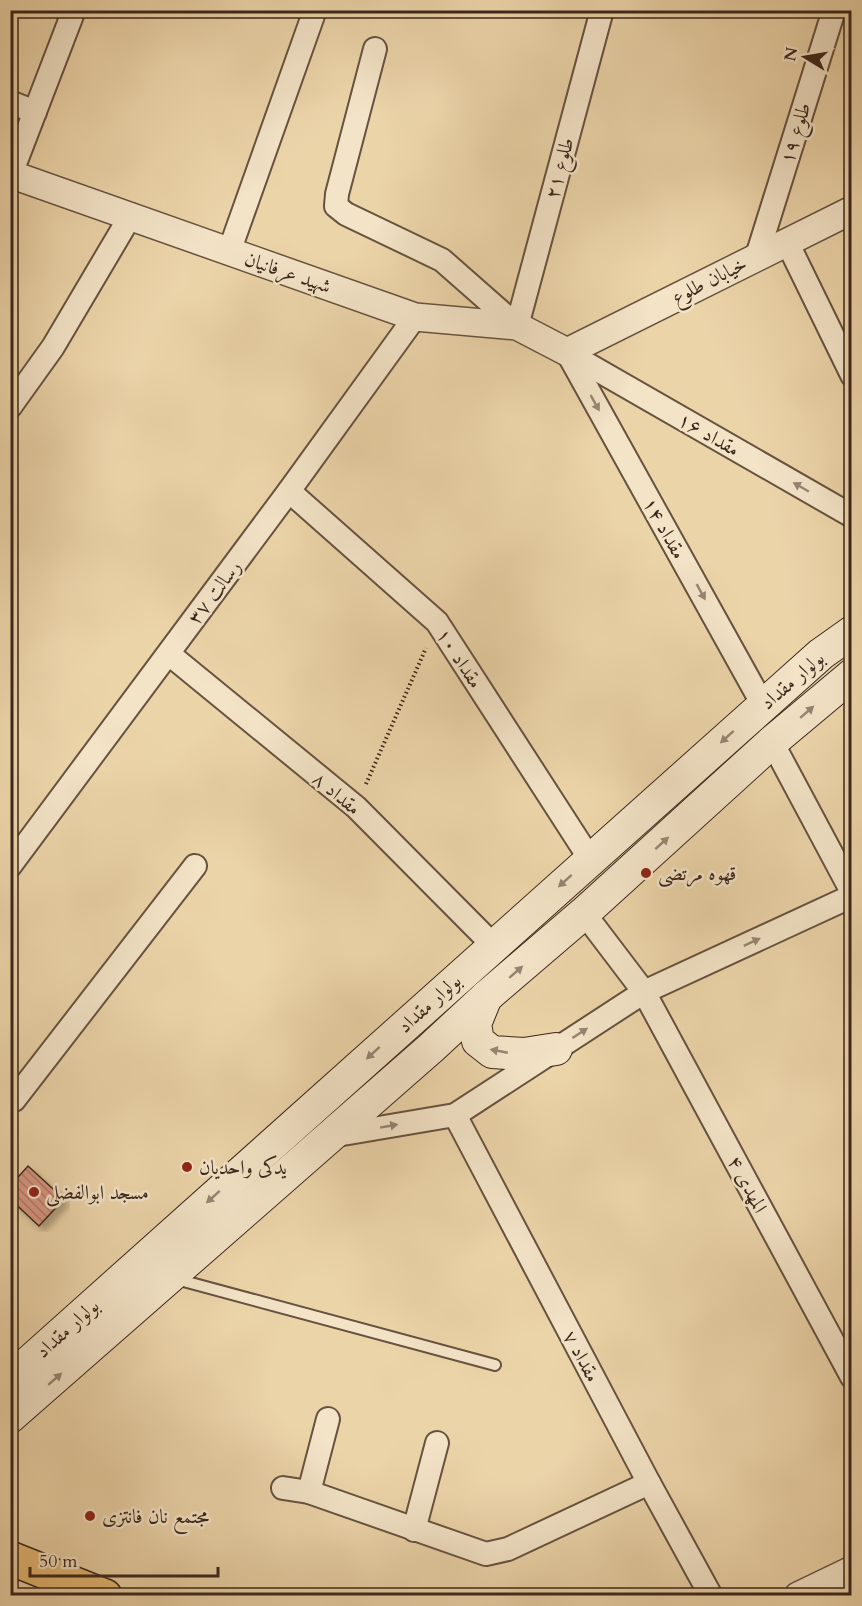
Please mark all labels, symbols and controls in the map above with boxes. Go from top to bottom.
north arrow [775,27,835,87]
text: N [779,45,803,63]
street label: طلوع ۱۹ [773,99,821,168]
street label: طلوع ۲۱ [538,135,584,203]
street label: شهید عرفانیان [241,245,335,300]
street label: خیابان طلوع [667,250,753,315]
one-way arrow [590,395,601,411]
street label: مقداد ۱۶ [673,406,744,463]
one-way arrow [792,482,809,492]
street label: مقداد ۱۴ [637,492,693,564]
street label: رسالت ۳۷ [181,555,247,630]
one-way arrow [695,584,706,600]
street label: مقداد ۱۰ [430,623,489,694]
street label: بولوار مقداد [754,645,830,716]
one-way arrow [799,706,815,719]
one-way arrow [720,730,735,743]
street label: مقداد ۸ [307,765,366,821]
one-way arrow [654,836,669,850]
place label: قهوه مرتضی [658,860,736,888]
marker: قهوه مرتضی [639,866,653,880]
one-way arrow [558,874,573,888]
one-way arrow [743,937,761,947]
one-way arrow [508,966,523,979]
street label: بولوار مقداد [392,968,467,1039]
one-way arrow [572,1028,588,1039]
one-way arrow [366,1046,381,1059]
one-way arrow [489,1046,508,1055]
one-way arrow [380,1121,399,1130]
street label: المهدی ۴ [721,1151,774,1218]
place label: یدکی واحدیان [199,1154,287,1181]
marker: یدکی واحدیان [180,1160,194,1174]
place label: مسجد ابوالفضلی [46,1179,149,1207]
marker: مسجد ابوالفضلی [27,1185,41,1199]
one-way arrow [205,1190,220,1204]
street label: بولوار مقداد [30,1293,105,1364]
street label: مقداد ۷ [557,1326,606,1387]
one-way arrow [47,1373,62,1386]
place label: مجتمع نان فانتزی [102,1503,209,1534]
marker: مجتمع نان فانتزی [83,1509,97,1523]
scale bar [30,1540,218,1578]
text: 50 m [39,1549,78,1574]

